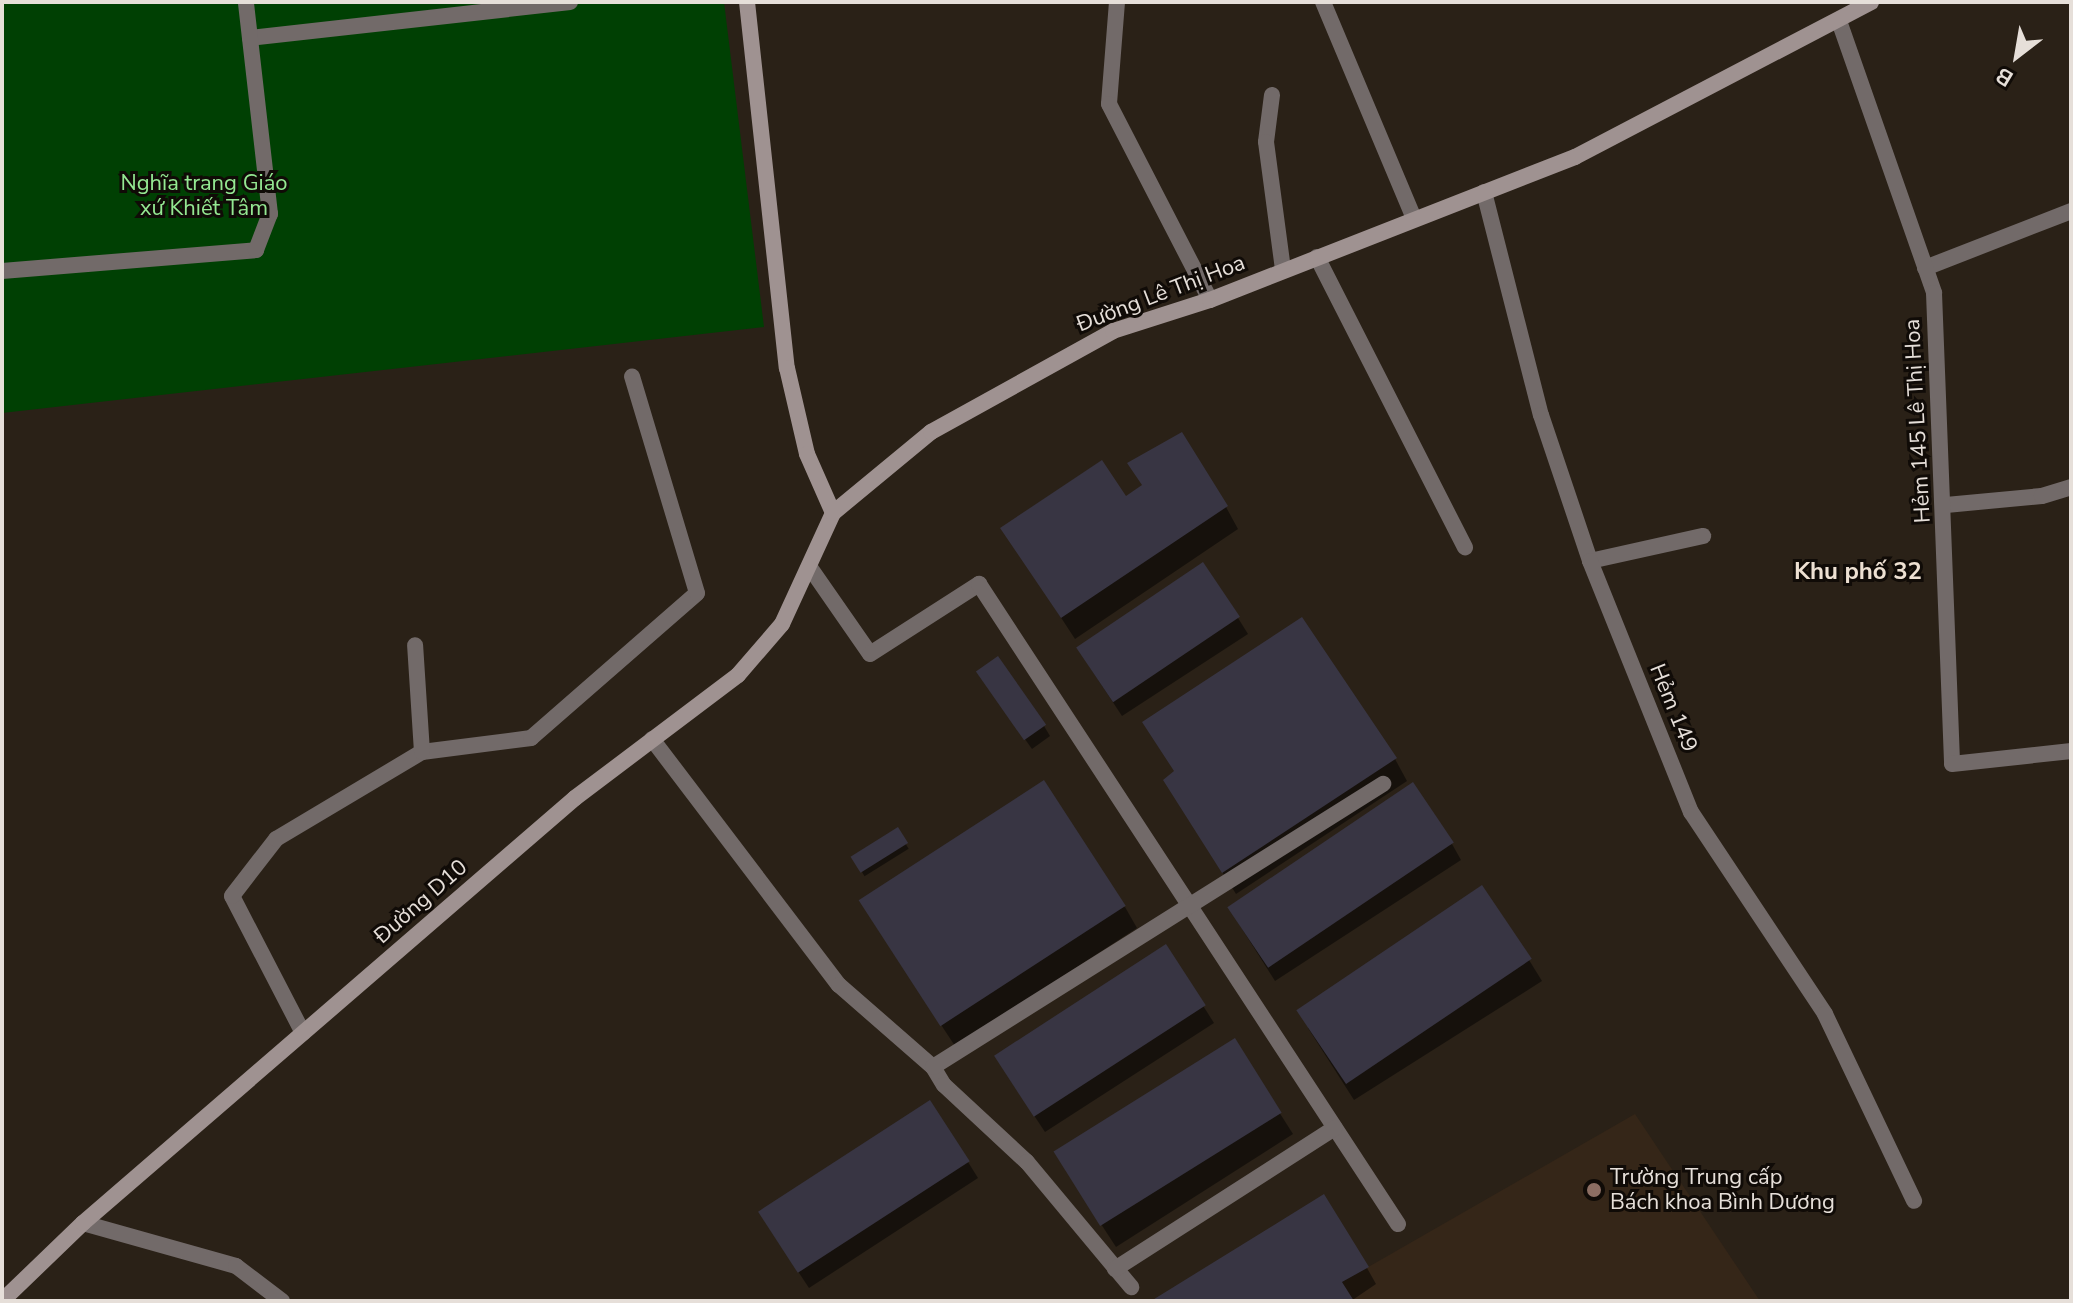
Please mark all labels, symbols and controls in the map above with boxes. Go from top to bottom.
north arrow [1977,16,2057,96]
text: B [1990,60,2019,93]
park label: Nghĩa trang Giáo xứ Khiết Tâm [120,170,288,222]
street label: Đường Lê Thị Hoa [1073,250,1249,338]
street label: Hẻm 145 Lê Thị Hoa [1899,318,1937,524]
district label: Khu phố 32 [1794,558,1922,586]
street label: Hẻm 149 [1643,660,1703,756]
street label: Đường D10 [369,854,473,950]
place label: Trường Trung cấp Bách khoa Bình Dương [1610,1164,1835,1216]
marker: Trường Trung cấp Bách khoa Bình Dương [1585,1181,1603,1199]

